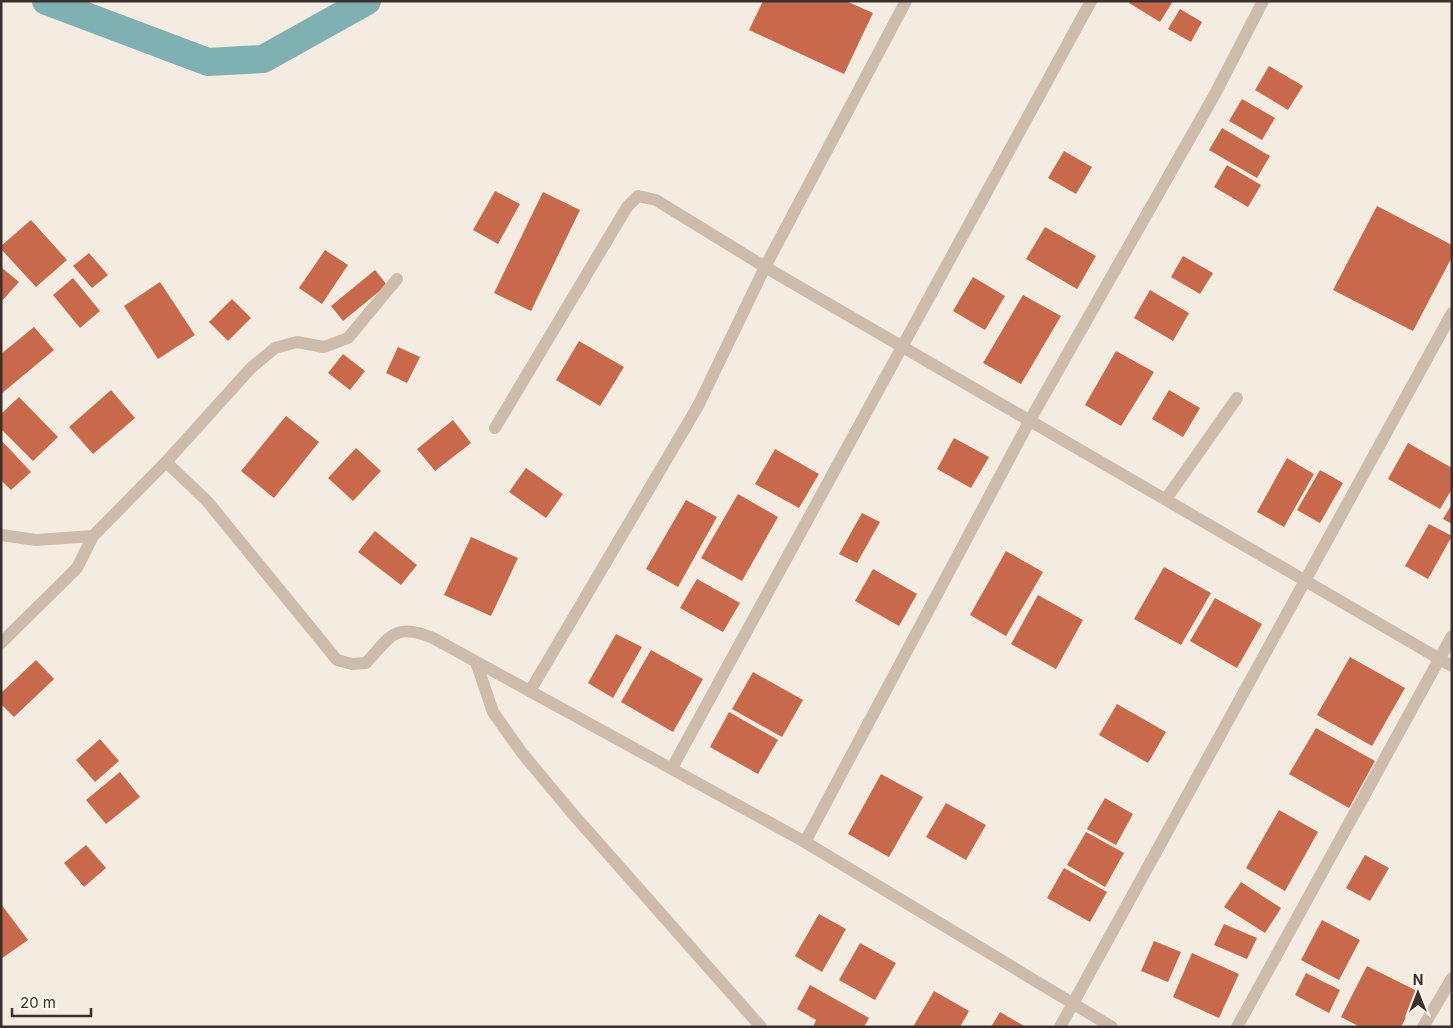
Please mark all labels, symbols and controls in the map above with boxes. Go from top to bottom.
north arrow [1393,968,1443,1018]
text: N [1413,971,1423,988]
scale bar [12,986,91,1018]
text: 20 m [20,993,56,1012]

